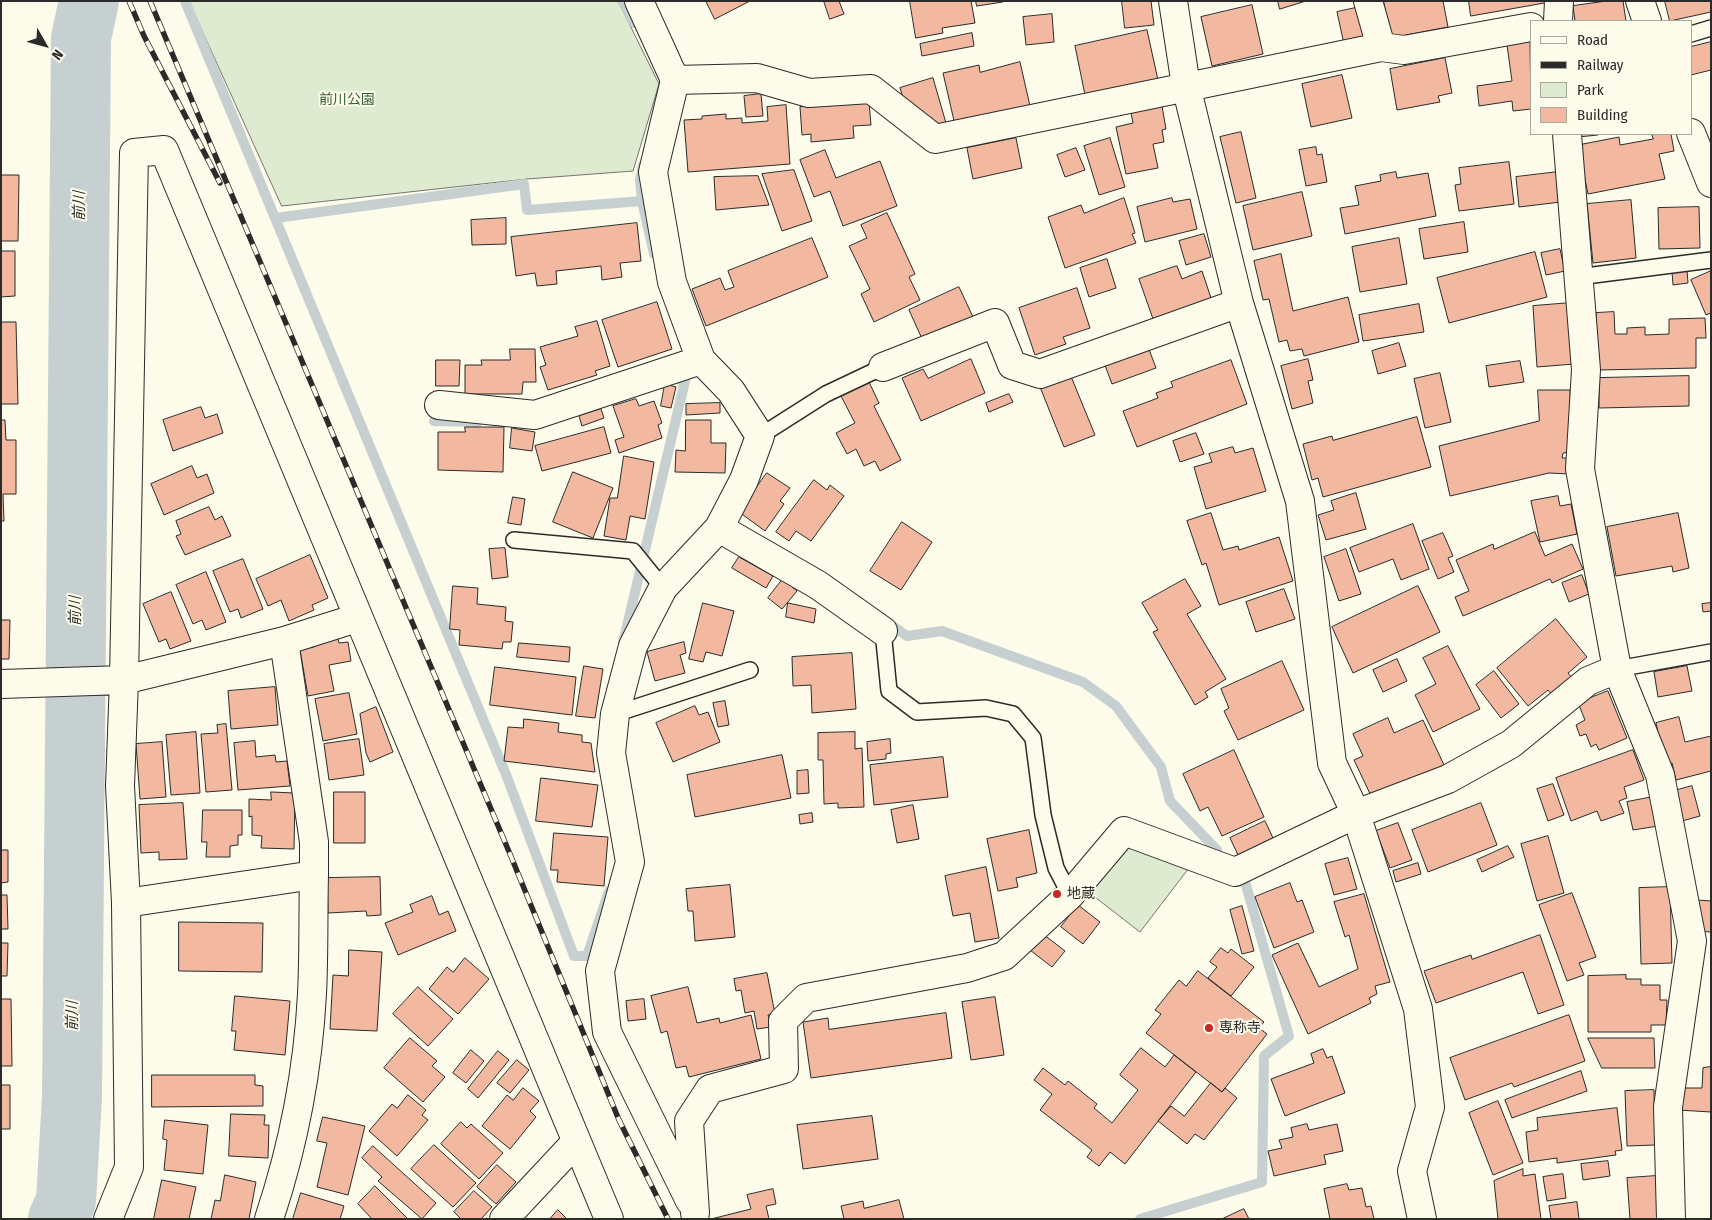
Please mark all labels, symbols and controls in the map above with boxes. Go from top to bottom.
north arrow [20,20,70,70]
legend [1530,20,1692,135]
text: Road [1577,31,1608,49]
text: N [48,46,66,63]
text: Railway [1577,56,1624,74]
text: Park [1577,81,1604,99]
park label: 前川公園 [319,92,375,108]
text: Building [1577,106,1628,124]
water label: 前川 [71,191,89,221]
water label: 前川 [67,596,85,626]
place label: 地蔵 [1067,886,1095,902]
marker: 地蔵 [1051,888,1063,900]
water label: 前川 [64,1001,82,1031]
place label: 専称寺 [1219,1020,1261,1036]
marker: 専称寺 [1203,1022,1215,1034]

